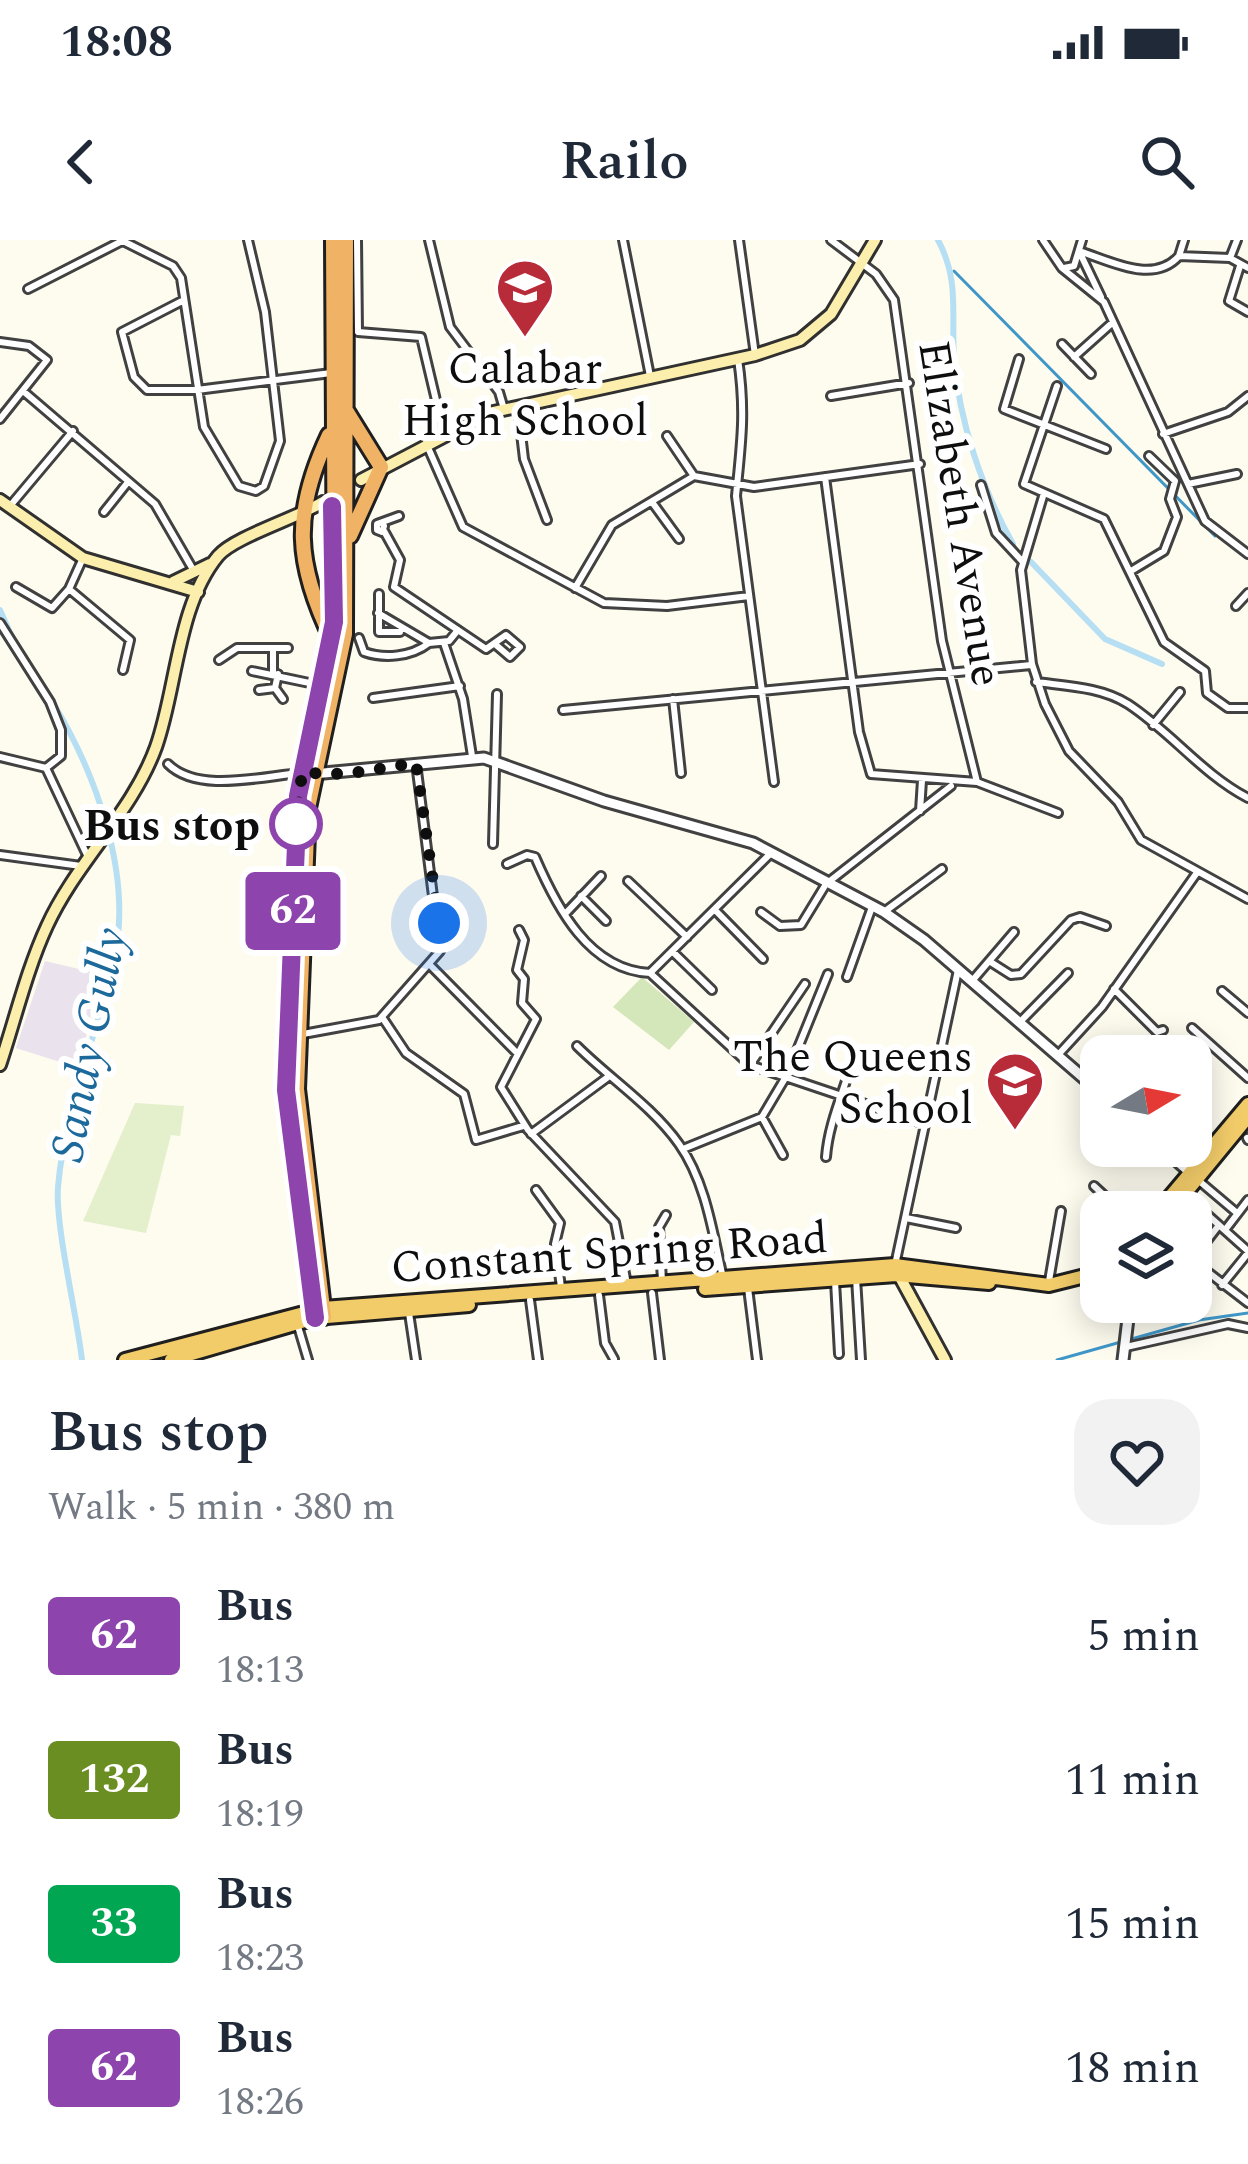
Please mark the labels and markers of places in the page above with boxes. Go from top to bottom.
school or university icon: Calabar High School [494,257,556,339]
place label: Calabar High School [402,335,648,456]
place label: Bus stop [83,792,260,861]
marker: Bus stop [271,799,321,849]
place label: The Queens School [733,1023,973,1144]
school or university icon: The Queens School [984,1050,1046,1132]

